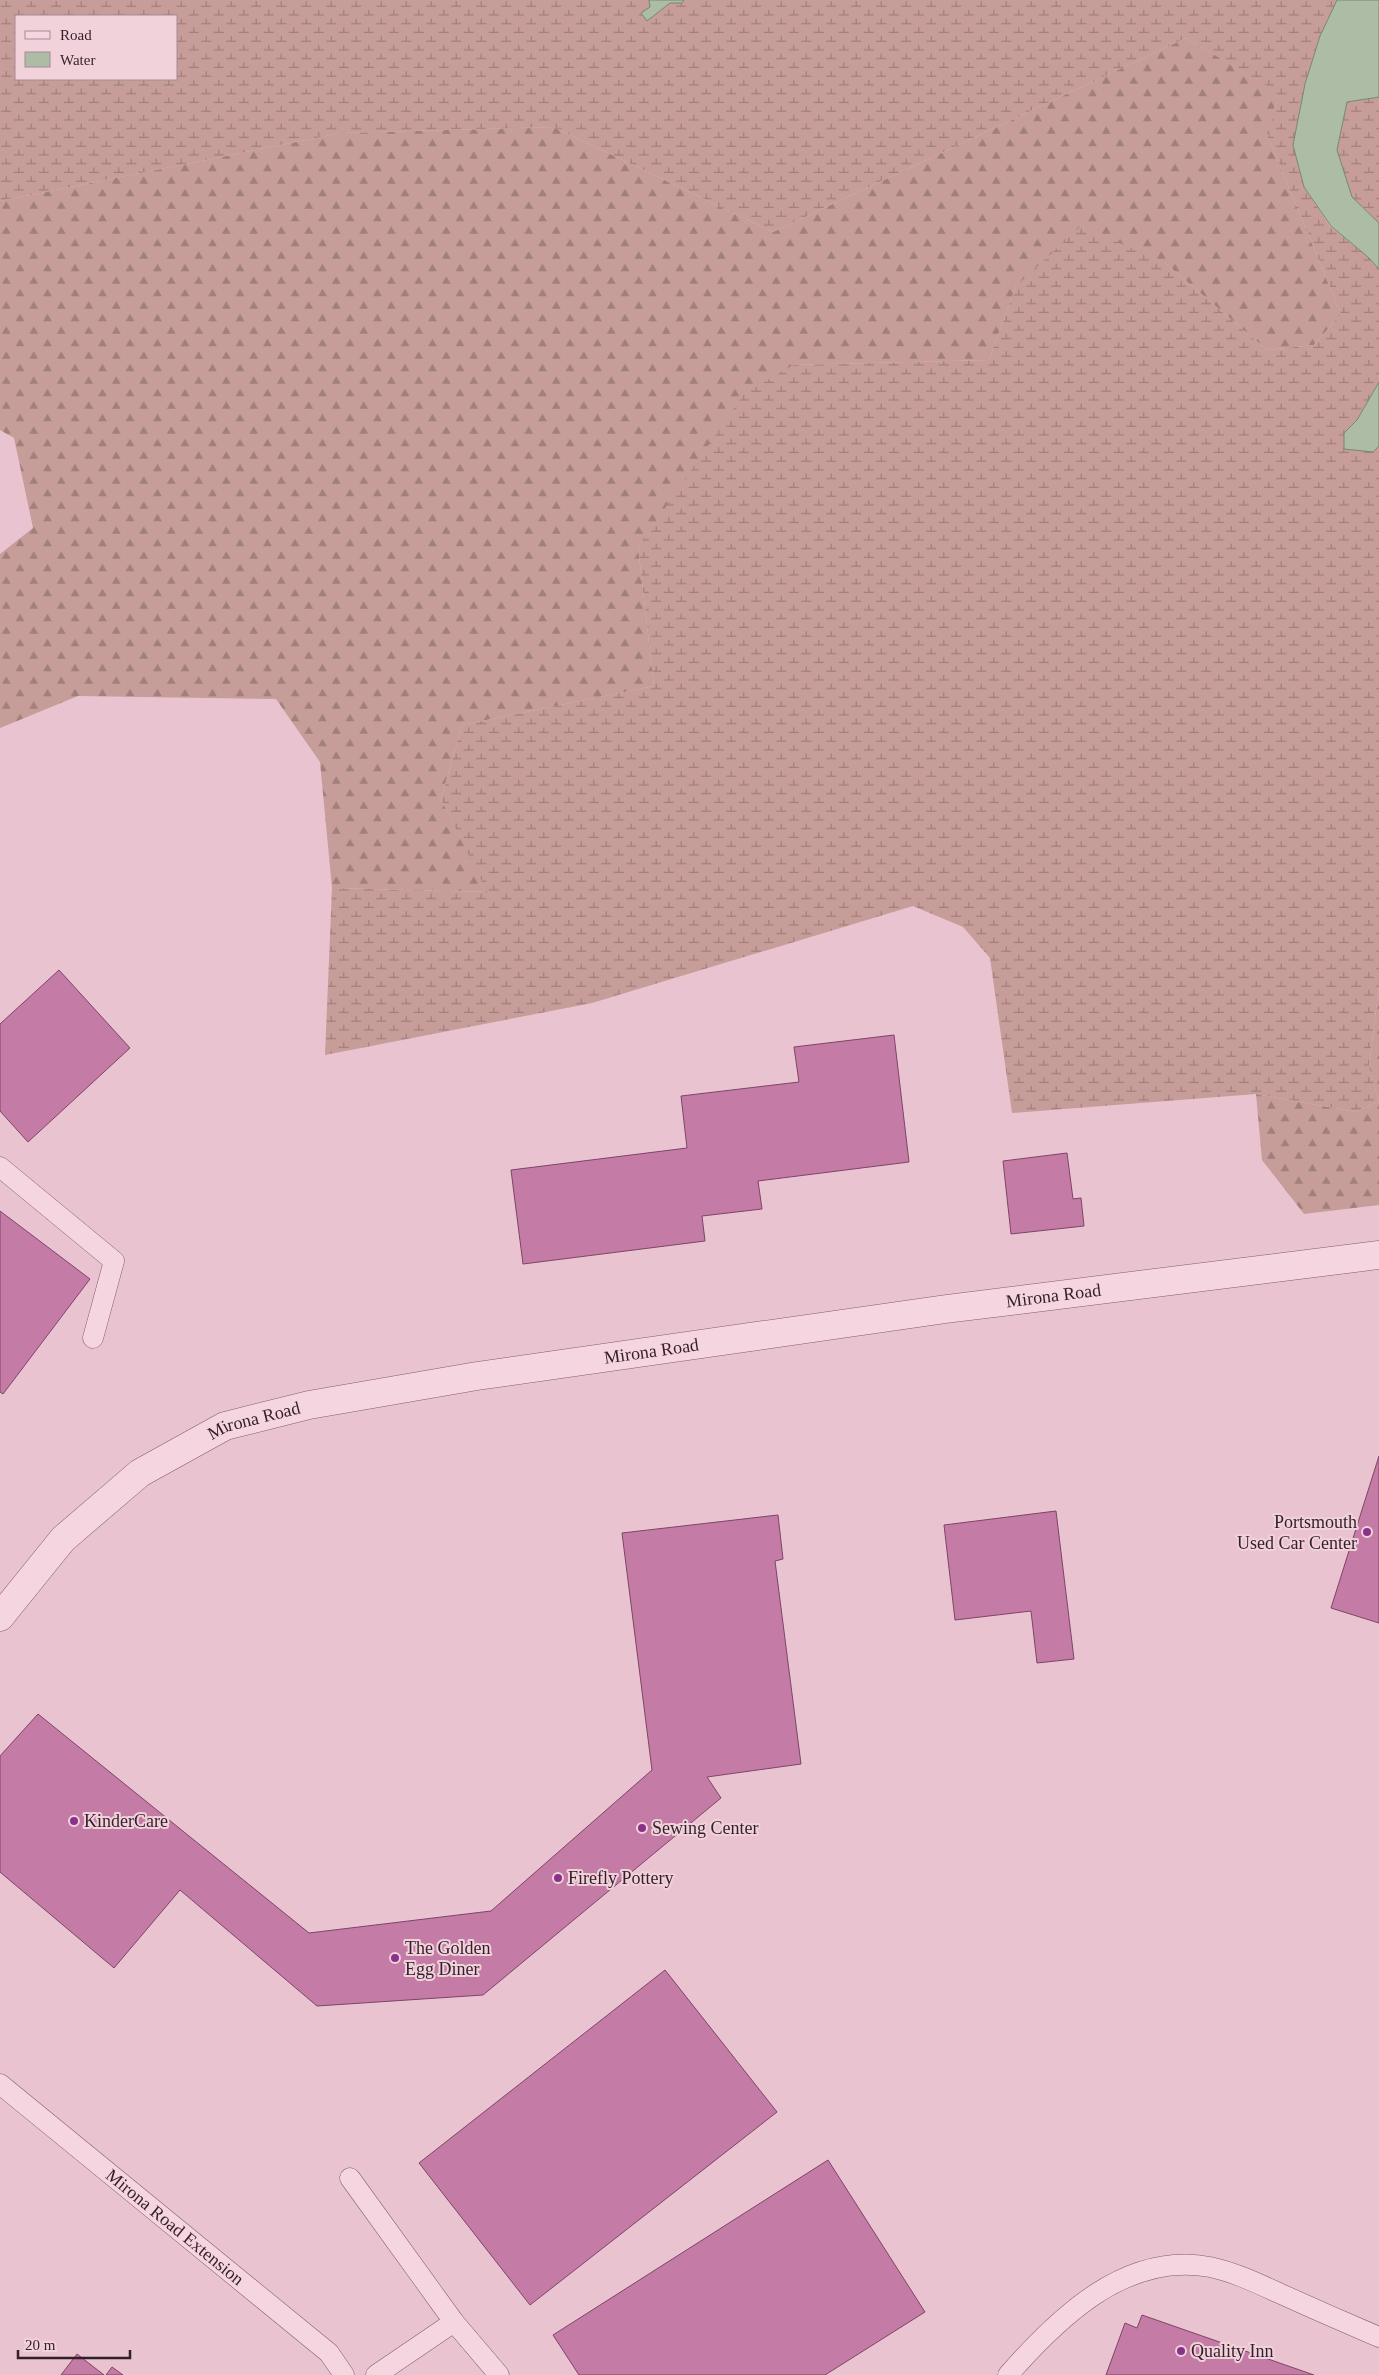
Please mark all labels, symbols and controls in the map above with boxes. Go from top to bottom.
legend [15,15,178,80]
text: Road [60,27,92,43]
text: Water [60,52,95,68]
street label: Mirona Road [1005,1280,1102,1311]
street label: Mirona Road [603,1334,700,1368]
street label: Mirona Road [204,1398,302,1444]
place label: Portsmouth Used Car Center [1237,1512,1357,1553]
marker: Portsmouth Used Car Center [1361,1526,1373,1538]
place label: KinderCare [84,1811,168,1831]
marker: KinderCare [68,1815,80,1827]
place label: Sewing Center [652,1818,758,1838]
marker: Sewing Center [636,1822,648,1834]
place label: Firefly Pottery [568,1868,674,1888]
marker: Firefly Pottery [552,1872,564,1884]
place label: The Golden Egg Diner [405,1938,490,1979]
marker: The Golden Egg Diner [389,1952,401,1964]
street label: Mirona Road Extension [102,2165,248,2289]
scale bar [18,2328,130,2360]
text: 20 m [25,2337,56,2353]
place label: Quality Inn [1191,2341,1274,2361]
marker: Quality Inn [1175,2345,1187,2357]

